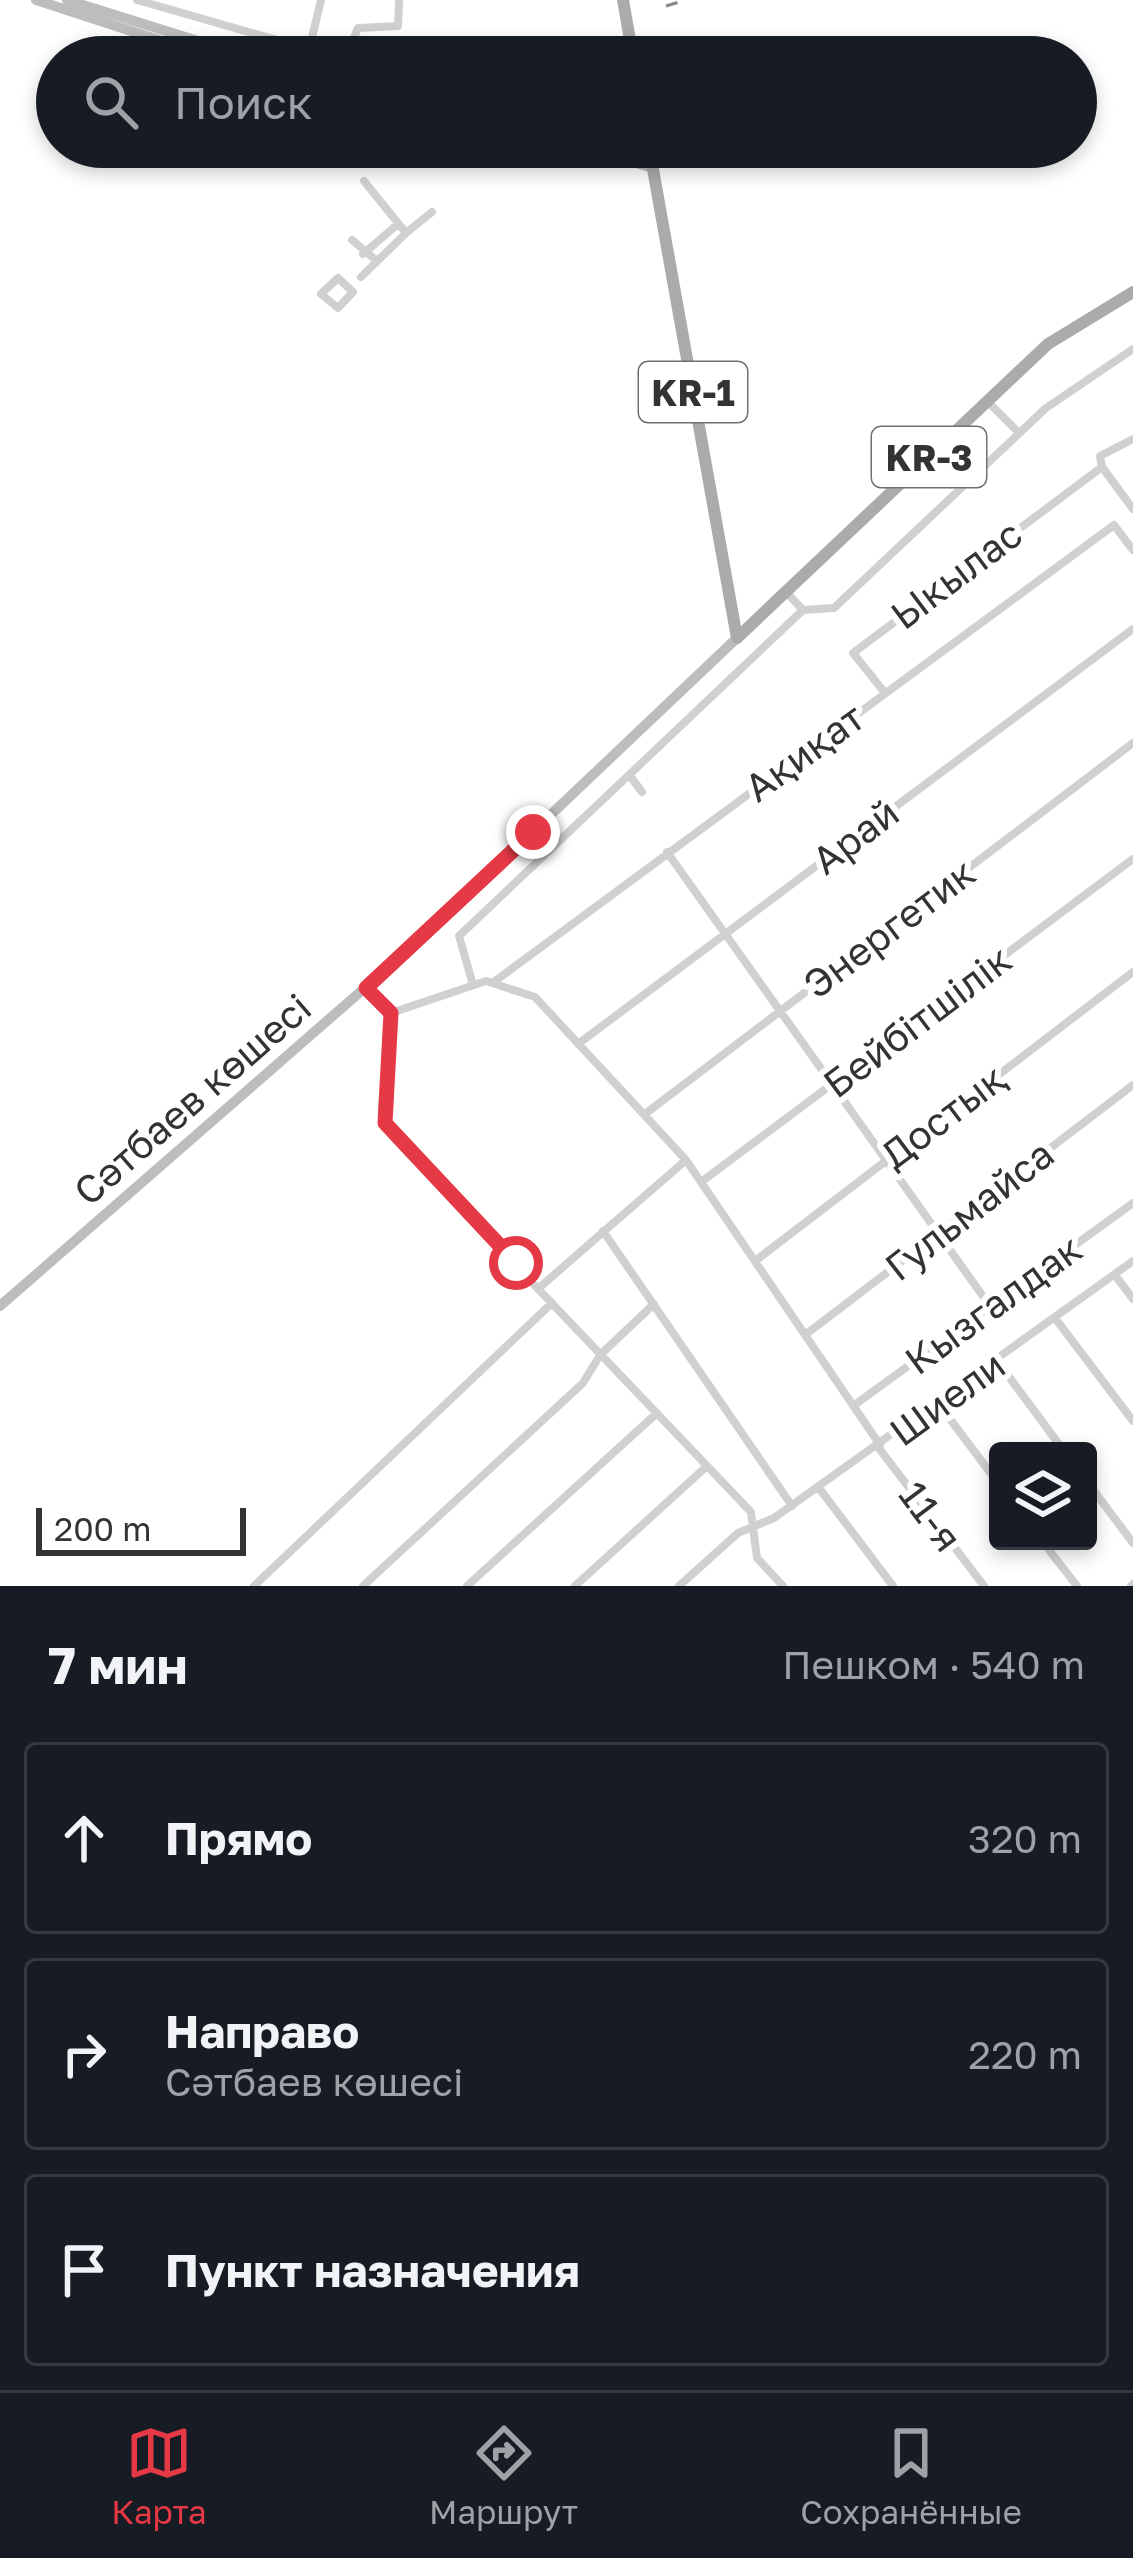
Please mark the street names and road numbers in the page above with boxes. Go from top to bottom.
road number: KR-1 [639,362,747,422]
road number: KR-3 [872,427,986,487]
street label: Ыкылас [881,510,1031,638]
street label: Ақиқат [735,693,873,811]
street label: Арай [803,788,907,884]
street label: Энергетик [794,848,984,1008]
street label: Бейбітшілік [814,935,1020,1107]
street label: Сәтбаев көшесі [64,983,320,1215]
street label: Достық [872,1054,1014,1178]
street label: Гульмайса [876,1130,1062,1290]
street label: Кызгалдак [896,1224,1090,1384]
street label: Шиели [880,1341,1014,1455]
street label: 11-я [890,1472,972,1560]

